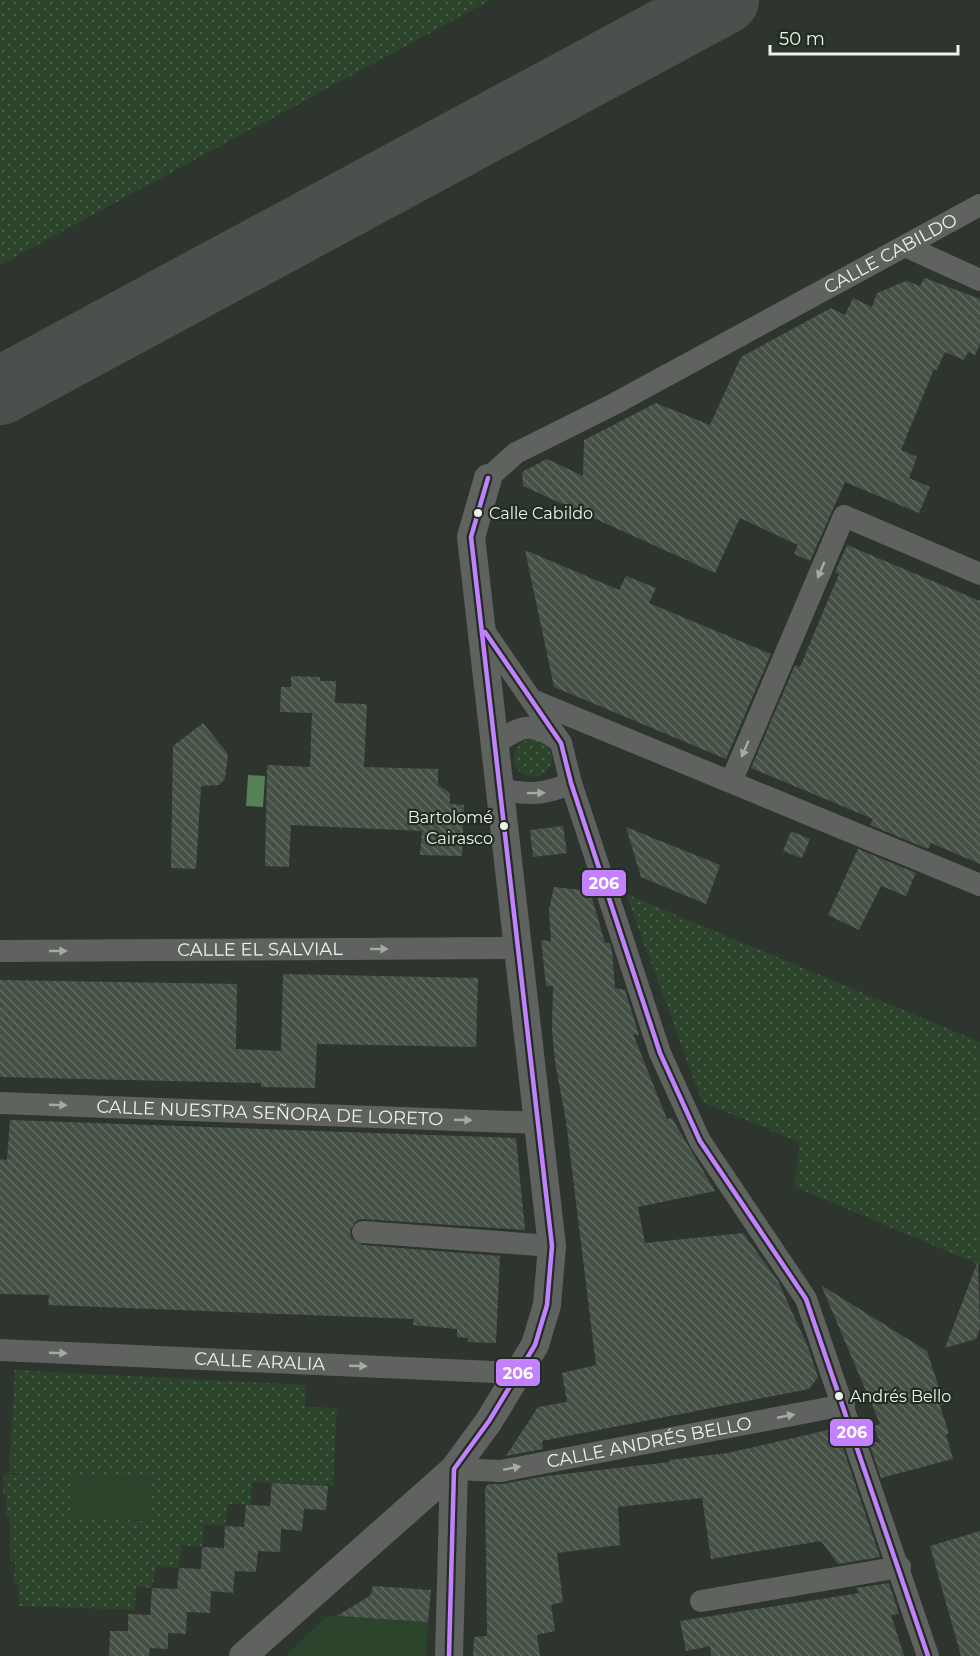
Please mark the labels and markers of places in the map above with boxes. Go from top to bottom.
place label: Calle Cabildo [489,504,593,523]
marker: Calle Cabildo [472,507,484,519]
place label: Bartolomé Cairasco [408,808,493,848]
marker: Bartolomé Cairasco [498,820,510,832]
place label: Andrés Bello [850,1387,951,1406]
marker: Andrés Bello [833,1390,845,1402]

